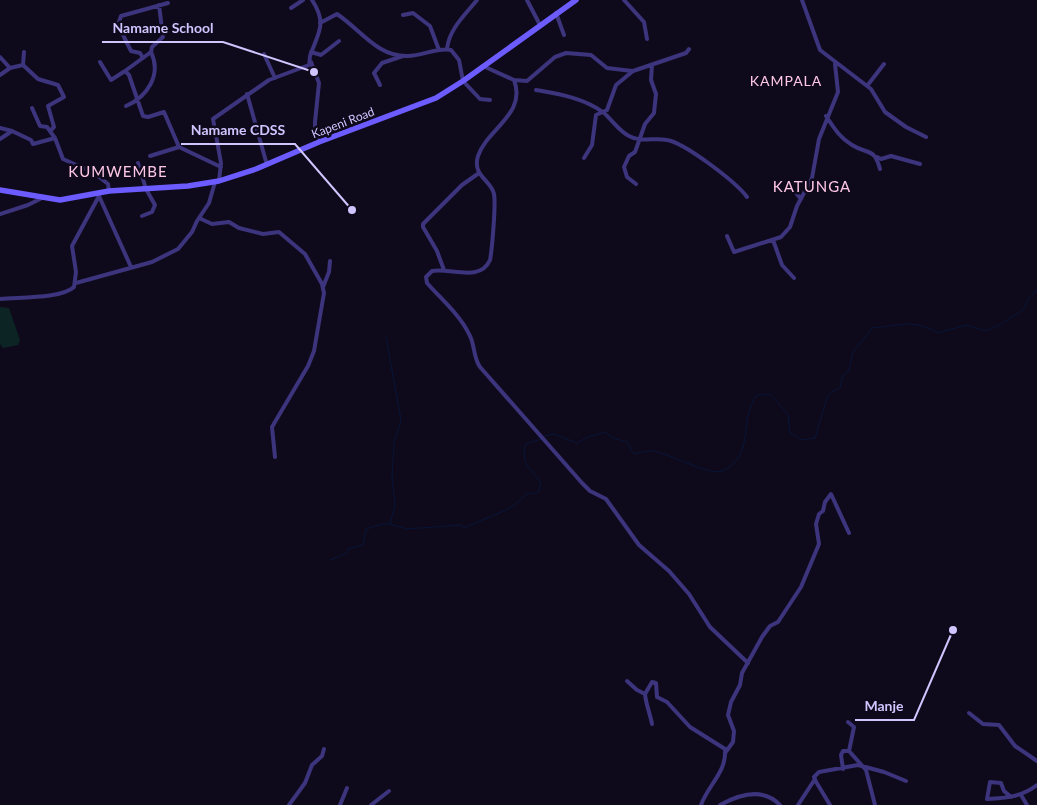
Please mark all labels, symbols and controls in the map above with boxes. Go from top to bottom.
callout: Namame School [102,13,223,42]
text: Namame School [112,19,214,36]
district label: KAMPALA [750,72,822,89]
street label: Kapeni Road [309,104,376,141]
callout: Namame CDSS [181,115,295,144]
text: Namame CDSS [191,121,286,138]
district label: KUMWEMBE [68,162,168,180]
district label: KATUNGA [773,177,851,195]
callout: Manje [855,691,914,720]
text: Manje [864,697,904,714]

